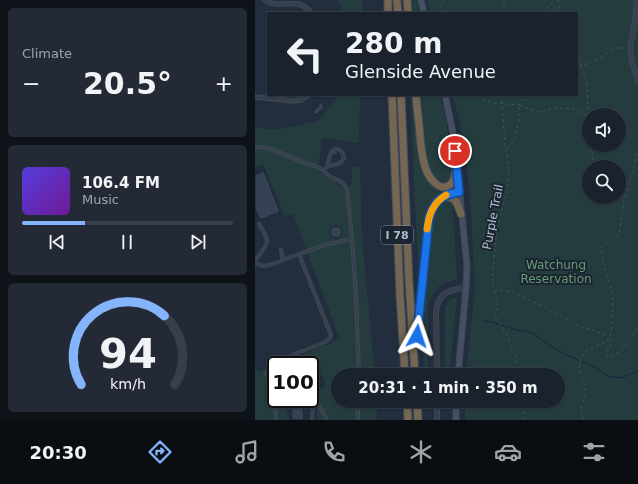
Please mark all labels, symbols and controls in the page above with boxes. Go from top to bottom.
text: 280 m [345,27,442,60]
icon: left [279,28,331,80]
text: Climate [22,46,72,61]
text: Glenside Avenue [345,61,496,82]
text: 20.5° [83,66,172,101]
text: − [22,71,40,96]
text: + [215,71,233,96]
map controls [582,108,626,204]
button: sound [582,108,626,152]
pin [438,134,472,168]
icon: arrive [444,140,466,162]
button: search [582,160,626,204]
text: 106.4 FM [82,174,160,192]
street label: Purple Trail [480,183,506,251]
text: Music [82,192,119,207]
road number: I 78 [381,226,413,244]
icon: previous [46,231,68,253]
icon: pause [116,231,138,253]
icon: next [187,231,209,253]
park label: Watchung Reservation [520,258,592,286]
position arrow [396,315,438,357]
text: 94 [99,329,156,378]
speed limit sign: 100 [267,356,319,408]
text: km/h [109,376,146,392]
text: 20:31 · 1 min · 350 m [358,379,538,397]
icon: directions [146,438,174,466]
icon: music [233,438,261,466]
icon: phone [320,438,348,466]
icon: climate [407,438,435,466]
icon: car [494,438,522,466]
icon: filters [580,438,608,466]
text: 20:30 [29,442,87,463]

